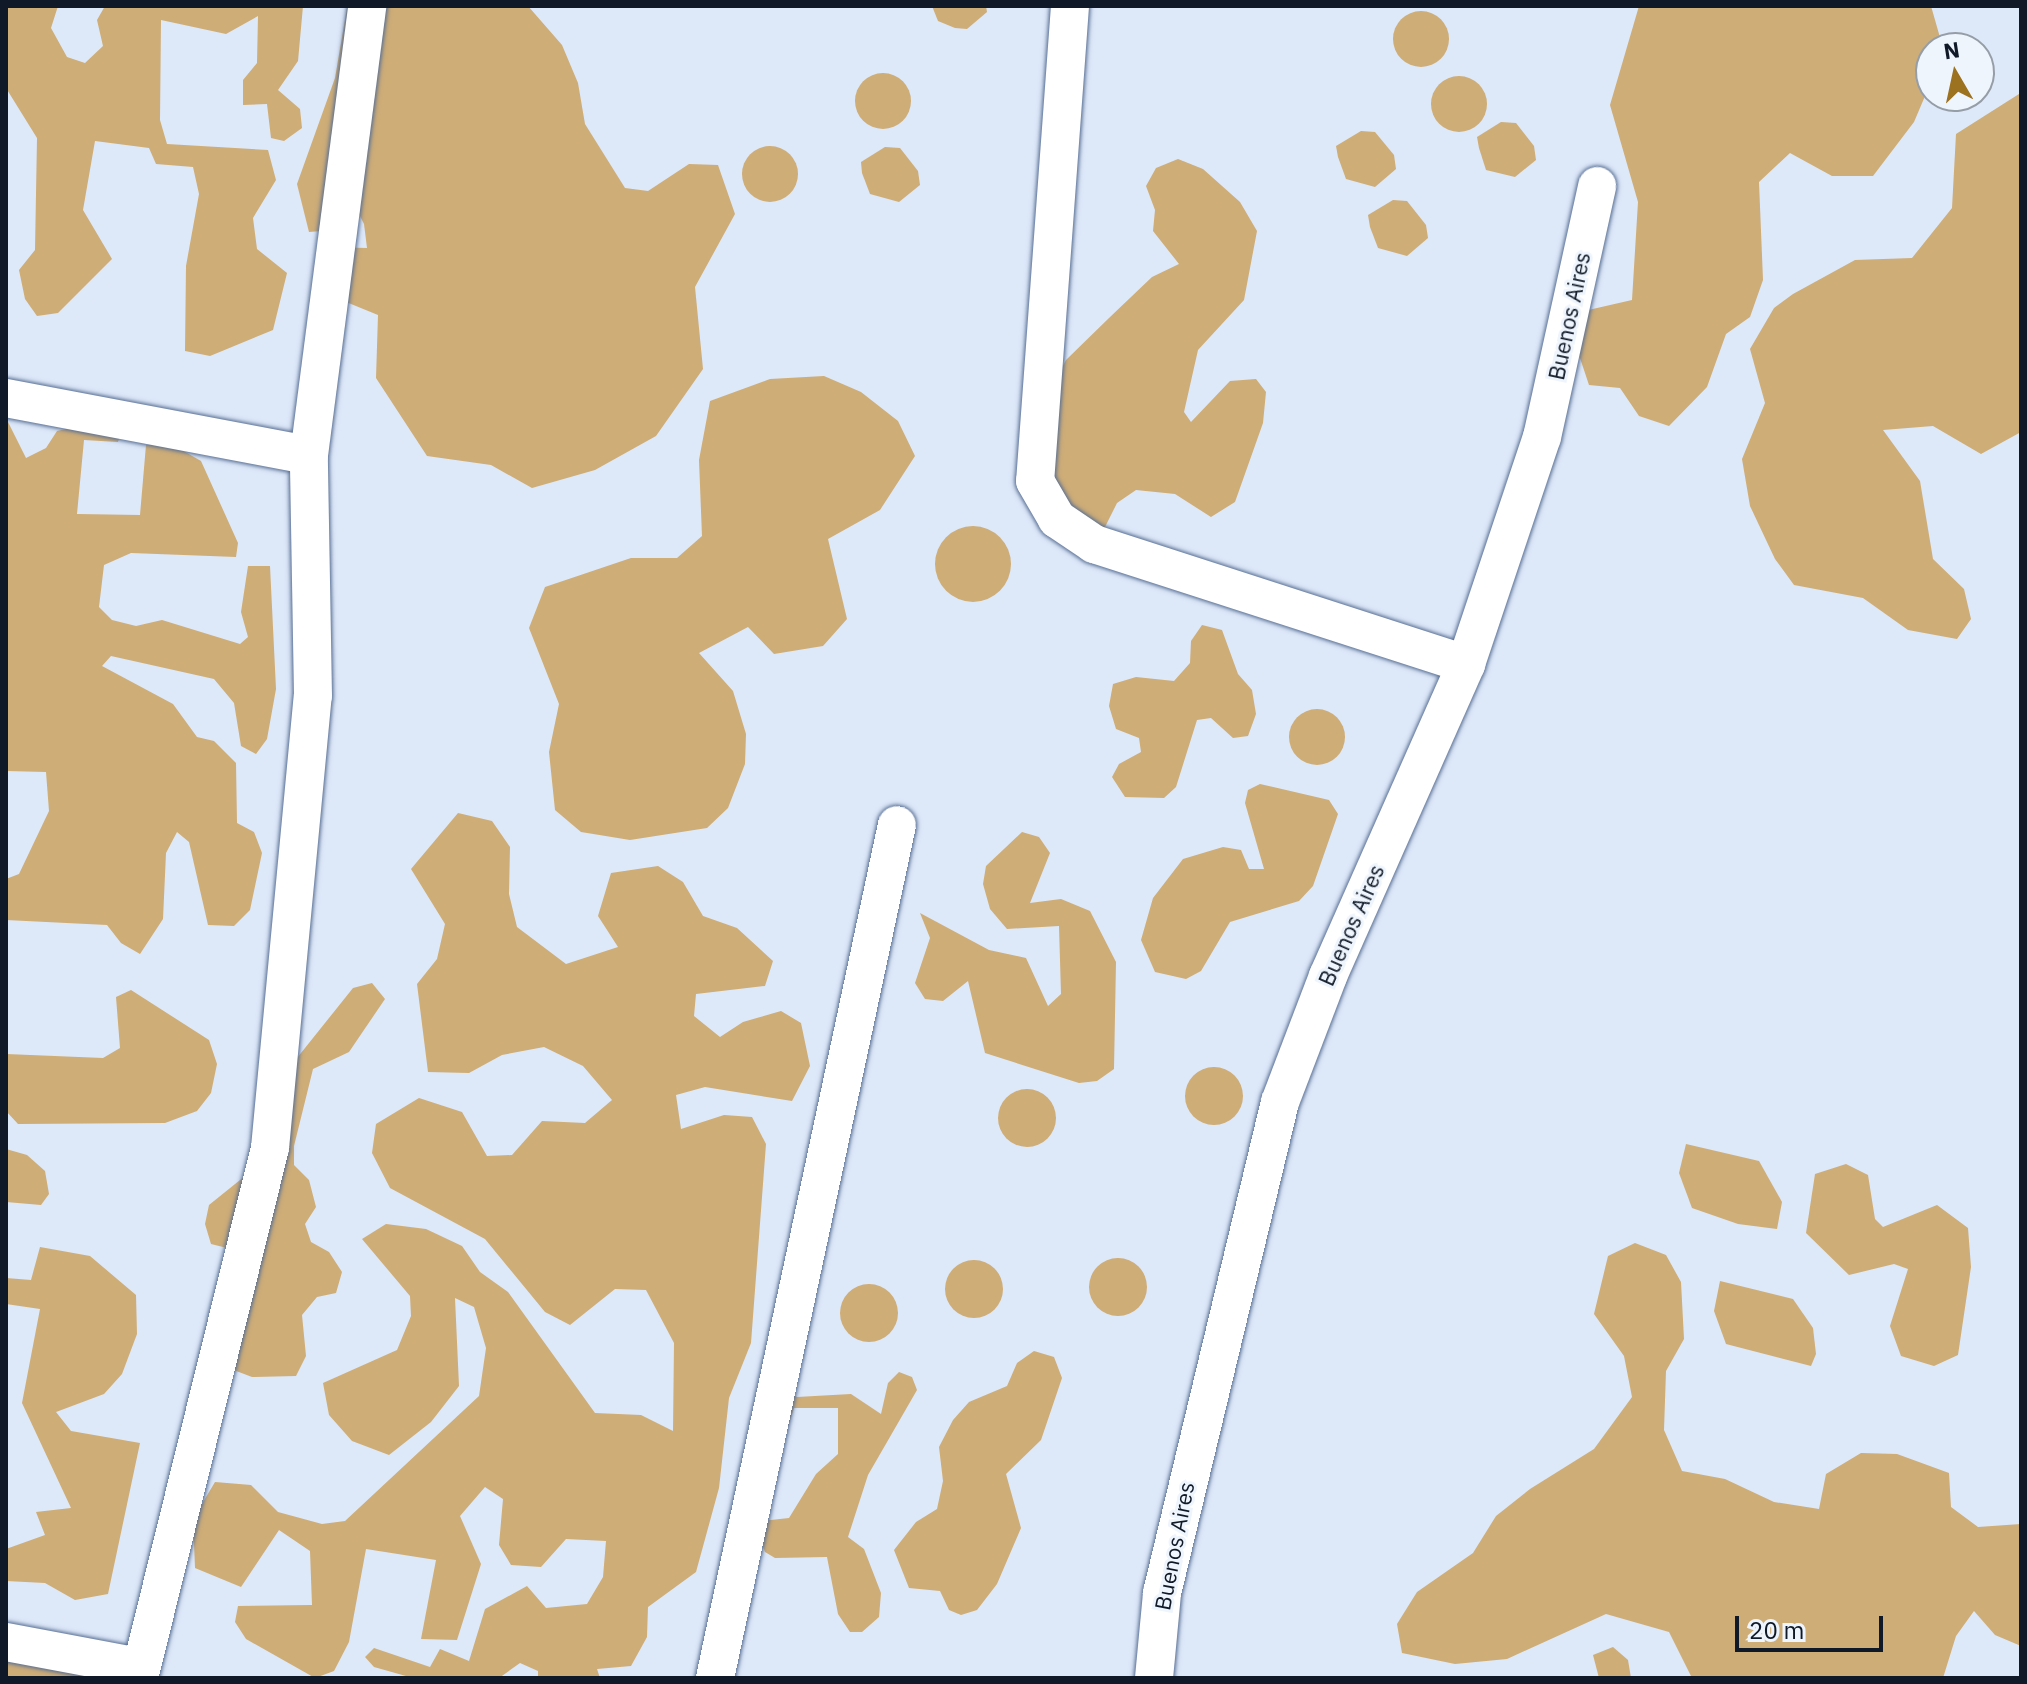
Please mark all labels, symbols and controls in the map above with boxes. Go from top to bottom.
north arrow [1915,32,1995,112]
text: N [1941,34,1962,65]
street label: Buenos Aires [1543,250,1595,382]
street label: Buenos Aires [1312,860,1390,990]
street label: Buenos Aires [1149,1480,1199,1612]
scale bar [1739,1600,1887,1650]
text: 20 m [1749,1614,1804,1646]

